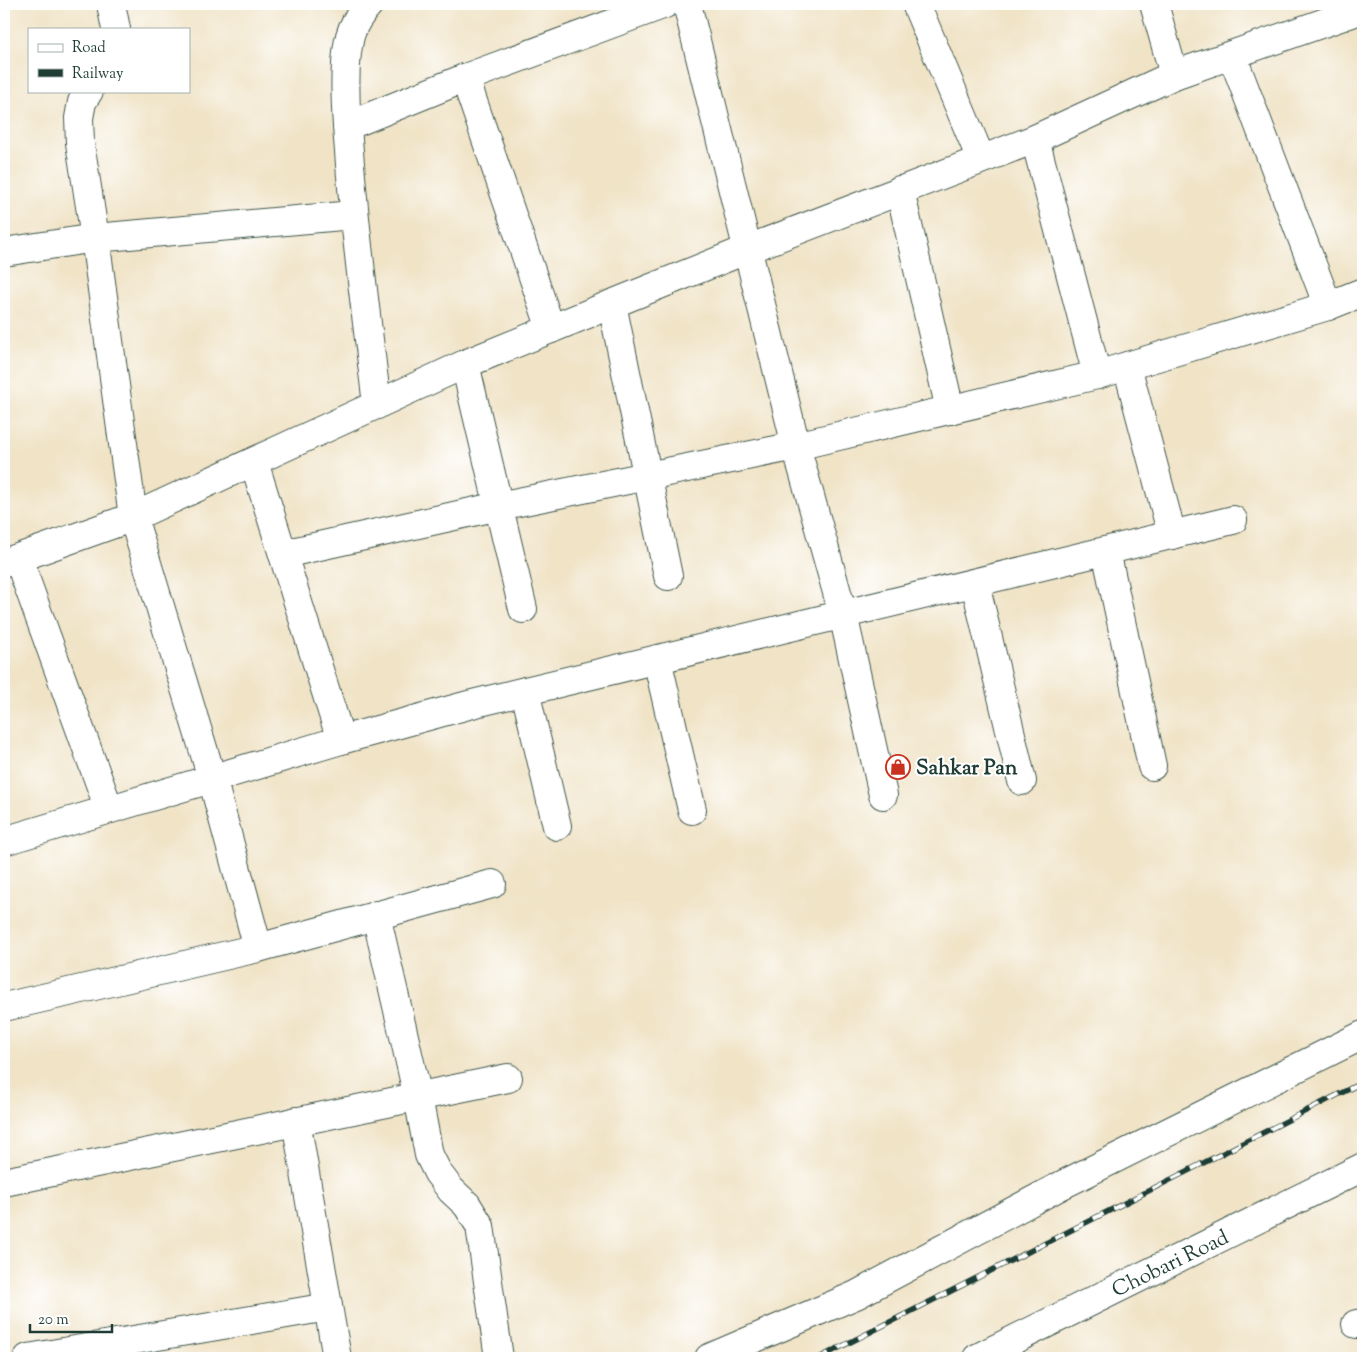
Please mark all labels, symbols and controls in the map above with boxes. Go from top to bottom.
legend [28,28,190,92]
text: Road [72,38,106,59]
text: Railway [72,64,124,85]
shop icon: Sahkar Pan [885,754,911,780]
place label: Sahkar Pan [916,754,1018,784]
street label: Chobari Road [1107,1223,1235,1306]
scale bar [30,1302,112,1334]
text: 20 m [38,1310,69,1331]

